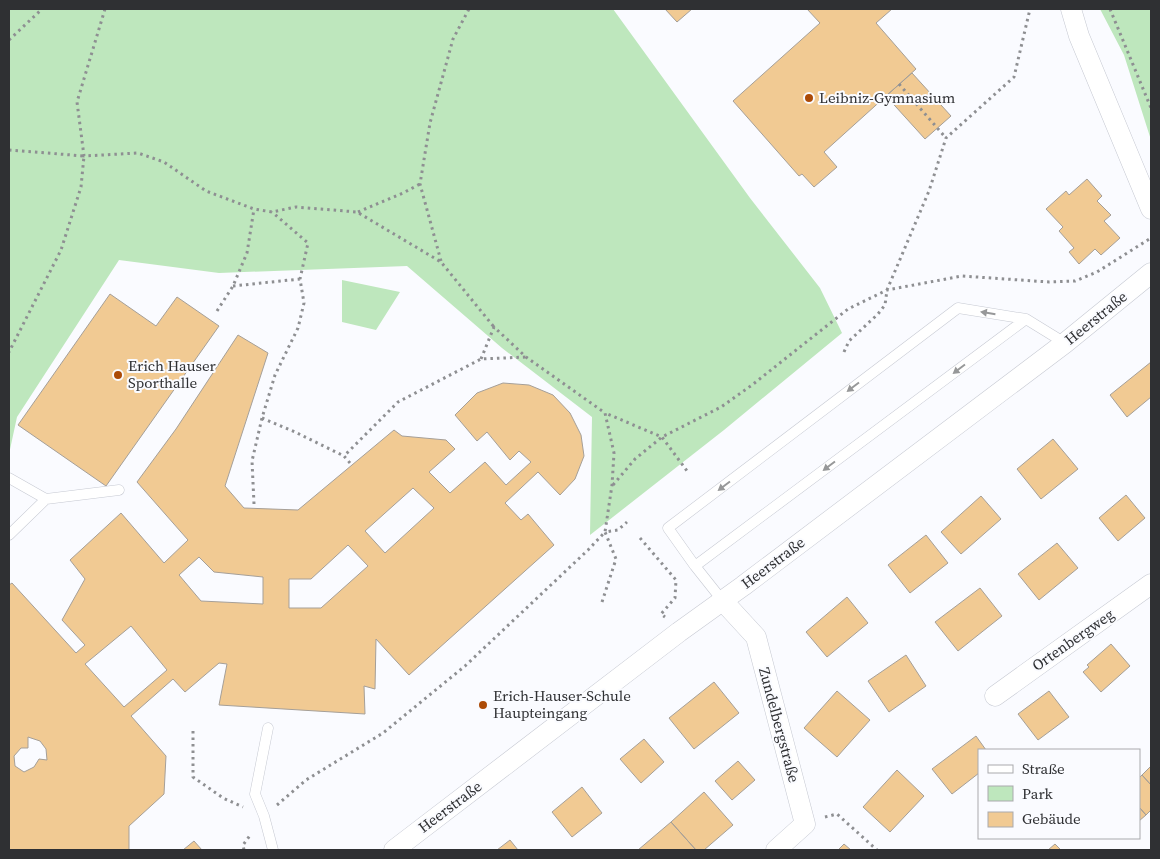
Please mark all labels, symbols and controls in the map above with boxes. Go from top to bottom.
place label: Leibniz-Gymnasium [819,87,956,108]
marker: Leibniz-Gymnasium [803,92,815,104]
street label: Heerstraße [1060,286,1132,349]
one-way arrow [980,308,996,316]
place label: Erich Hauser Sporthalle [128,355,217,393]
one-way arrow [953,363,966,374]
marker: Erich Hauser Sporthalle [112,369,124,381]
one-way arrow [847,382,860,393]
one-way arrow [822,461,836,471]
one-way arrow [718,480,731,491]
street label: Heerstraße [737,532,809,593]
street label: Ortenbergweg [1027,603,1118,676]
street label: Zundelbergstraße [754,665,805,785]
place label: Erich-Hauser-Schule Haupteingang [493,685,631,723]
marker: Erich-Hauser-Schule Haupteingang [477,699,489,711]
legend [978,749,1140,839]
text: Straße [1022,758,1065,779]
street label: Heerstraße [414,776,486,837]
text: Park [1022,783,1054,804]
text: Gebäude [1022,808,1081,829]

